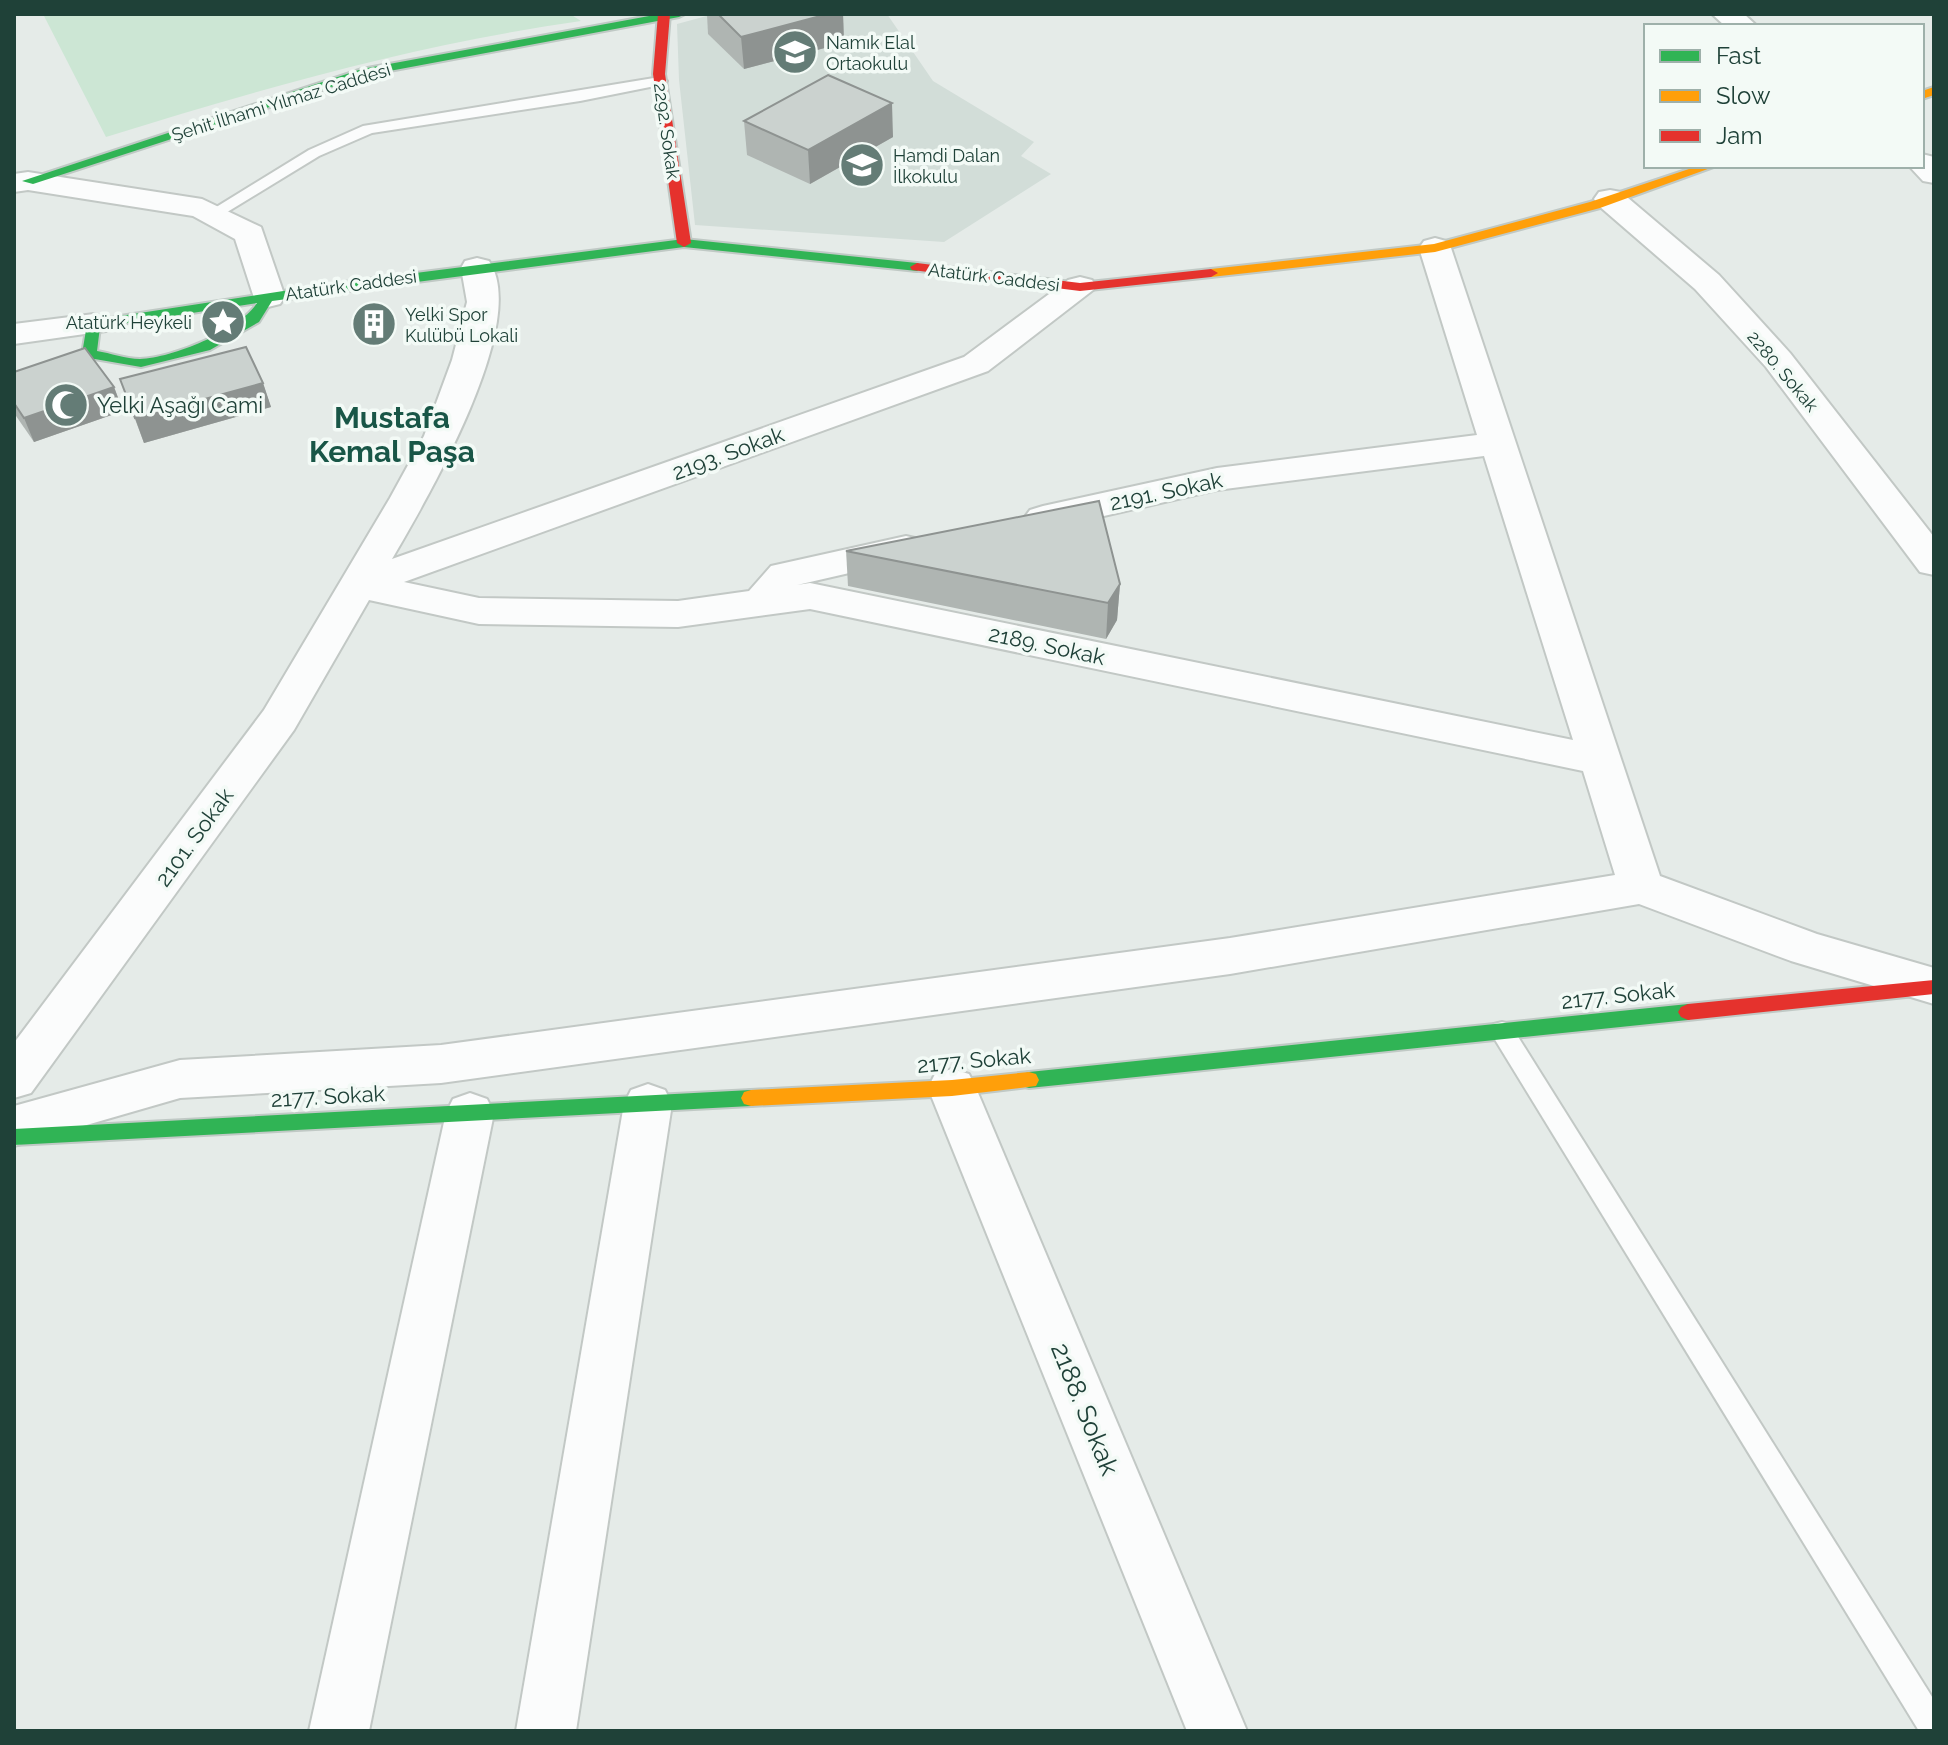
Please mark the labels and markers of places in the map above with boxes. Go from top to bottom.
school or university icon: Namık Elal Ortaokulu [771,28,819,76]
place label: Namık Elal Ortaokulu [826,32,915,74]
school or university icon: Hamdi Dalan İlkokulu [838,141,886,189]
place label: Hamdi Dalan İlkokulu [893,145,1000,187]
place icon: Atatürk Heykeli [199,298,247,346]
building icon: Yelki Spor Kulübü Lokali [350,300,398,348]
place label: Yelki Spor Kulübü Lokali [405,304,518,346]
place label: Atatürk Heykeli [66,312,192,333]
mosque icon: Yelki Aşağı Cami [42,381,90,429]
place label: Yelki Aşağı Cami [97,392,263,418]

